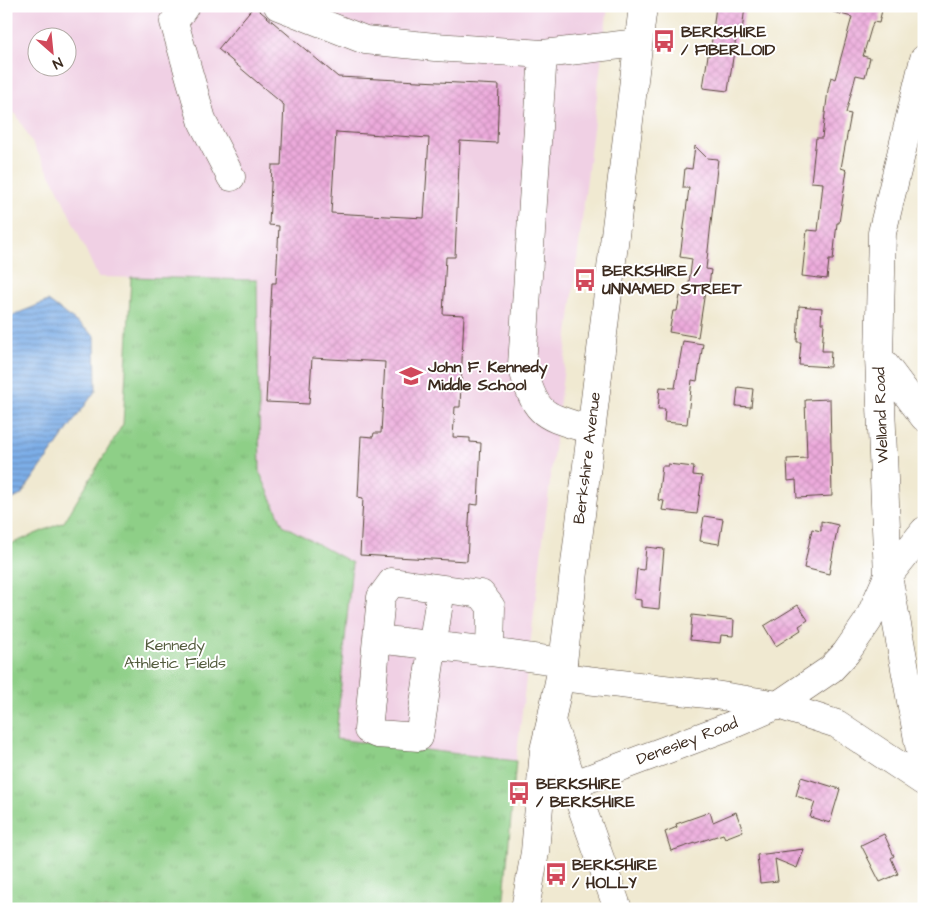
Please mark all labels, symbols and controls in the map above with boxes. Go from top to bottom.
place label: BERKSHIRE / FIBERLOID [681,21,776,61]
north arrow [28,28,78,78]
bus stop icon: BERKSHIRE / FIBERLOID [651,28,677,54]
text: N [49,52,66,74]
place label: BERKSHIRE / UNNAMED STREET [602,260,742,300]
bus stop icon: BERKSHIRE / UNNAMED STREET [572,267,598,293]
place label: John F. Kennedy Middle School [427,356,548,396]
school or university icon: John F. Kennedy Middle School [398,363,424,389]
street label: Welland Road [868,367,894,463]
street label: Berkshire Avenue [568,390,606,525]
park label: Kennedy Athletic Fields [124,634,226,674]
street label: Denesley Road [633,712,741,771]
place label: BERKSHIRE / BERKSHIRE [536,773,635,813]
bus stop icon: BERKSHIRE / BERKSHIRE [506,780,532,806]
place label: BERKSHIRE / HOLLY [572,854,658,894]
bus stop icon: BERKSHIRE / HOLLY [543,861,569,887]

